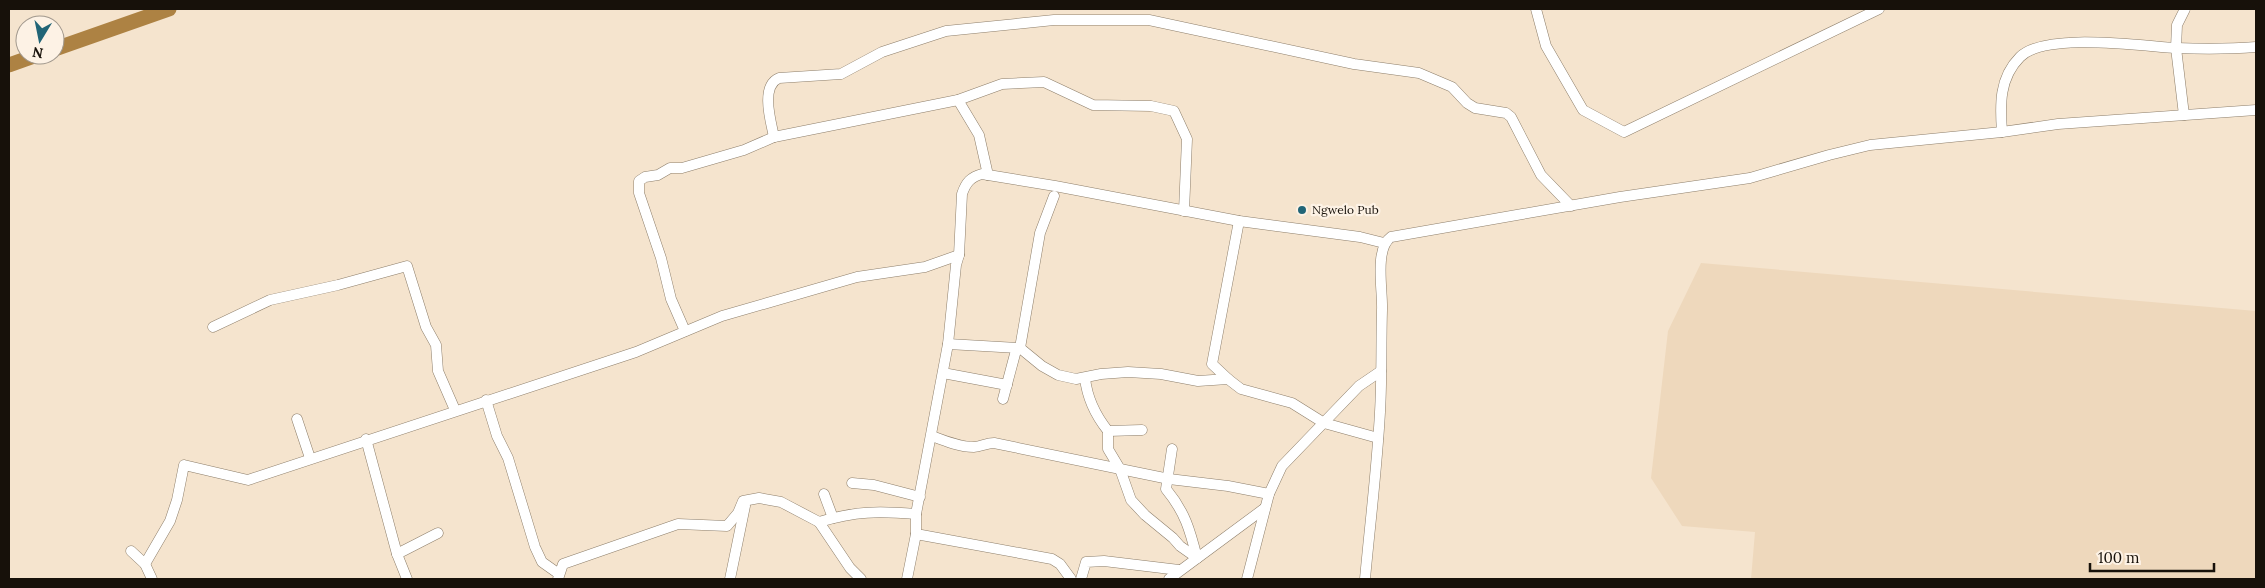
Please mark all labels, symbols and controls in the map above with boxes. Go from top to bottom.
north arrow [15,15,65,65]
text: N [31,43,45,63]
place label: Ngwelo Pub [1312,202,1379,217]
marker: Ngwelo Pub [1296,204,1308,216]
scale bar [2090,540,2214,572]
text: 100 m [2098,548,2139,567]

